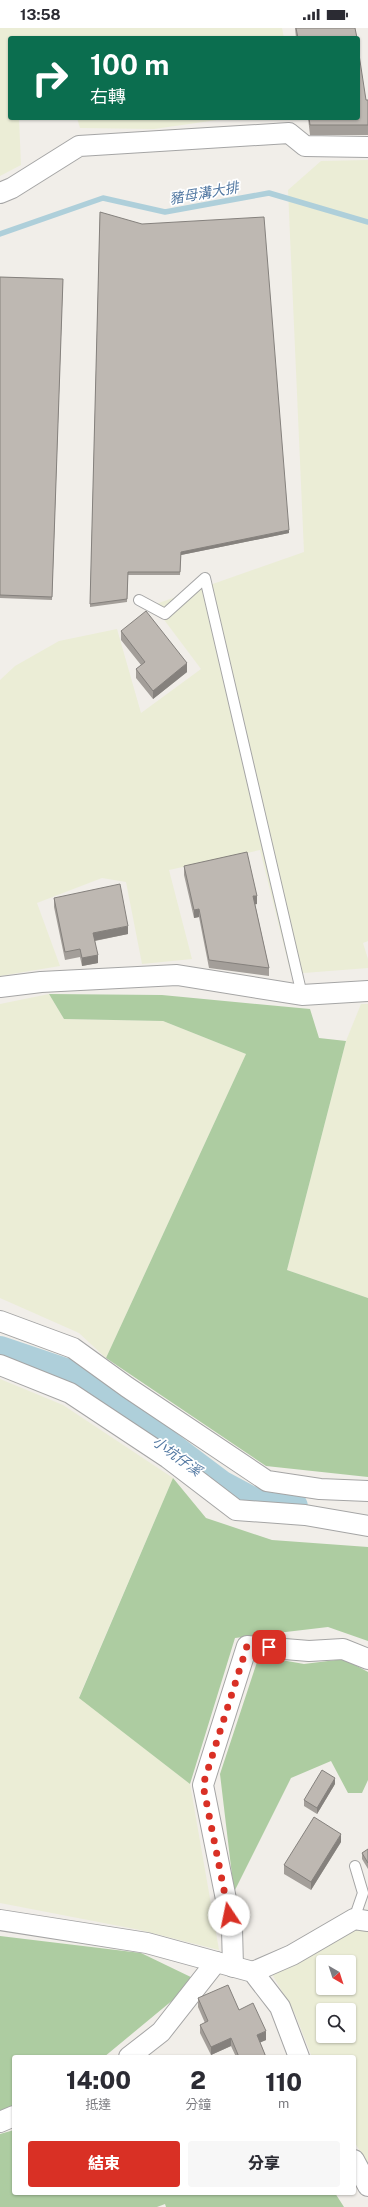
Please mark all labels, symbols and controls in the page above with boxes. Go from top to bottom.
text: 13:58 [20,6,61,23]
text: 100 m [90,48,169,81]
icon: right [24,52,76,104]
text: 右轉 [90,86,126,107]
water label: 豬母溝大排 [168,179,242,207]
water label: 小坑仔溪 [150,1433,206,1480]
pin [252,1630,286,1664]
icon: arrive [258,1636,280,1658]
position arrow [208,1894,250,1936]
north arrow [316,1955,356,1995]
map controls [316,1955,356,2043]
button: search [316,2003,356,2043]
text: 14:00 [66,2066,131,2094]
text: 2 [190,2066,206,2094]
text: 110 [265,2068,302,2096]
text: m [278,2096,289,2111]
text: 抵達 [86,2097,112,2112]
text: 分鐘 [185,2097,211,2112]
button: 結束 [28,2141,180,2187]
button: 分享 [188,2141,340,2187]

